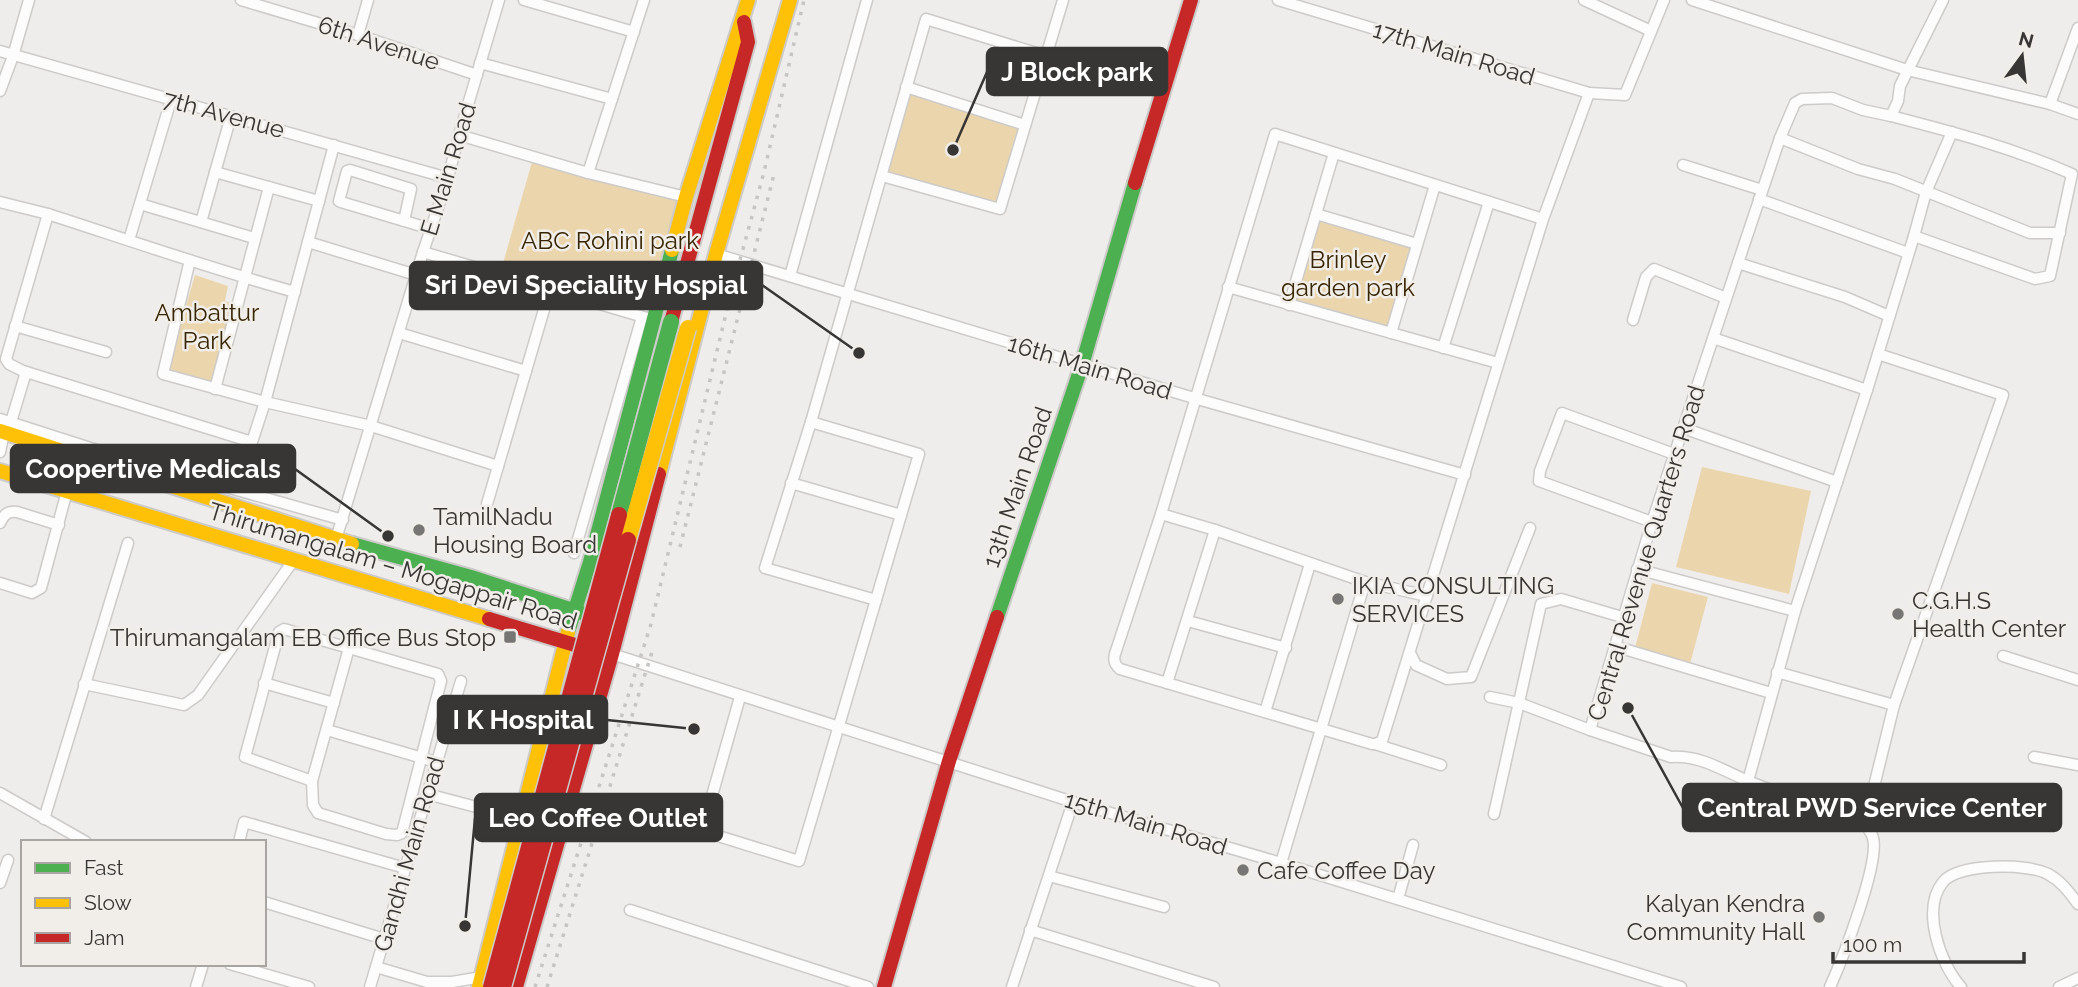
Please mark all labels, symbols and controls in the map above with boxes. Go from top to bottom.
street label: 6th Avenue [315,10,443,76]
street label: 17th Main Road [1369,15,1539,91]
north arrow [1987,21,2057,91]
text: N [2017,27,2036,52]
callout: J Block park [987,48,1167,95]
text: J Block park [1001,57,1154,87]
street label: 7th Avenue [160,84,288,144]
street label: E Main Road [414,99,482,239]
park label: ABC Rohini park [521,226,699,255]
park label: Brinley garden park [1281,245,1415,302]
callout: Sri Devi Speciality Hospial [410,262,762,309]
text: Sri Devi Speciality Hospial [425,270,748,300]
park label: Ambattur Park [155,298,260,355]
street label: 16th Main Road [1005,328,1175,406]
street label: Central Revenue Quarters Road [1581,382,1711,724]
street label: 13th Main Road [976,403,1058,571]
callout: Coopertive Medicals [11,445,295,492]
text: Coopertive Medicals [25,454,281,484]
street label: Thirumangalam – Mogappair Road [205,496,581,636]
place label: TamilNadu Housing Board [433,502,597,559]
marker: TamilNadu Housing Board [411,522,427,538]
place label: IKIA CONSULTING SERVICES [1352,571,1554,628]
place label: C.G.H.S Health Center [1912,586,2067,643]
marker: IKIA CONSULTING SERVICES [1330,591,1346,607]
marker: C.G.H.S Health Center [1890,606,1906,622]
place label: Thirumangalam EB Office Bus Stop [110,623,496,652]
marker: Thirumangalam EB Office Bus Stop [502,629,518,645]
callout: I K Hospital [438,696,607,743]
text: I K Hospital [453,705,594,735]
street label: Gandhi Main Road [367,753,451,955]
callout: Central PWD Service Center [1683,784,2061,831]
street label: 15th Main Road [1061,785,1231,861]
text: Central PWD Service Center [1697,793,2047,823]
callout: Leo Coffee Outlet [475,794,722,841]
text: Leo Coffee Outlet [488,803,708,833]
legend [21,840,266,966]
text: Fast [84,855,124,880]
place label: Cafe Coffee Day [1257,856,1435,885]
marker: Cafe Coffee Day [1235,862,1251,878]
place label: Kalyan Kendra Community Hall [1626,889,1805,946]
text: Slow [84,890,132,915]
marker: Kalyan Kendra Community Hall [1811,909,1827,925]
scale bar [1833,920,2024,964]
text: Jam [84,925,125,950]
text: 100 m [1843,932,1902,957]

